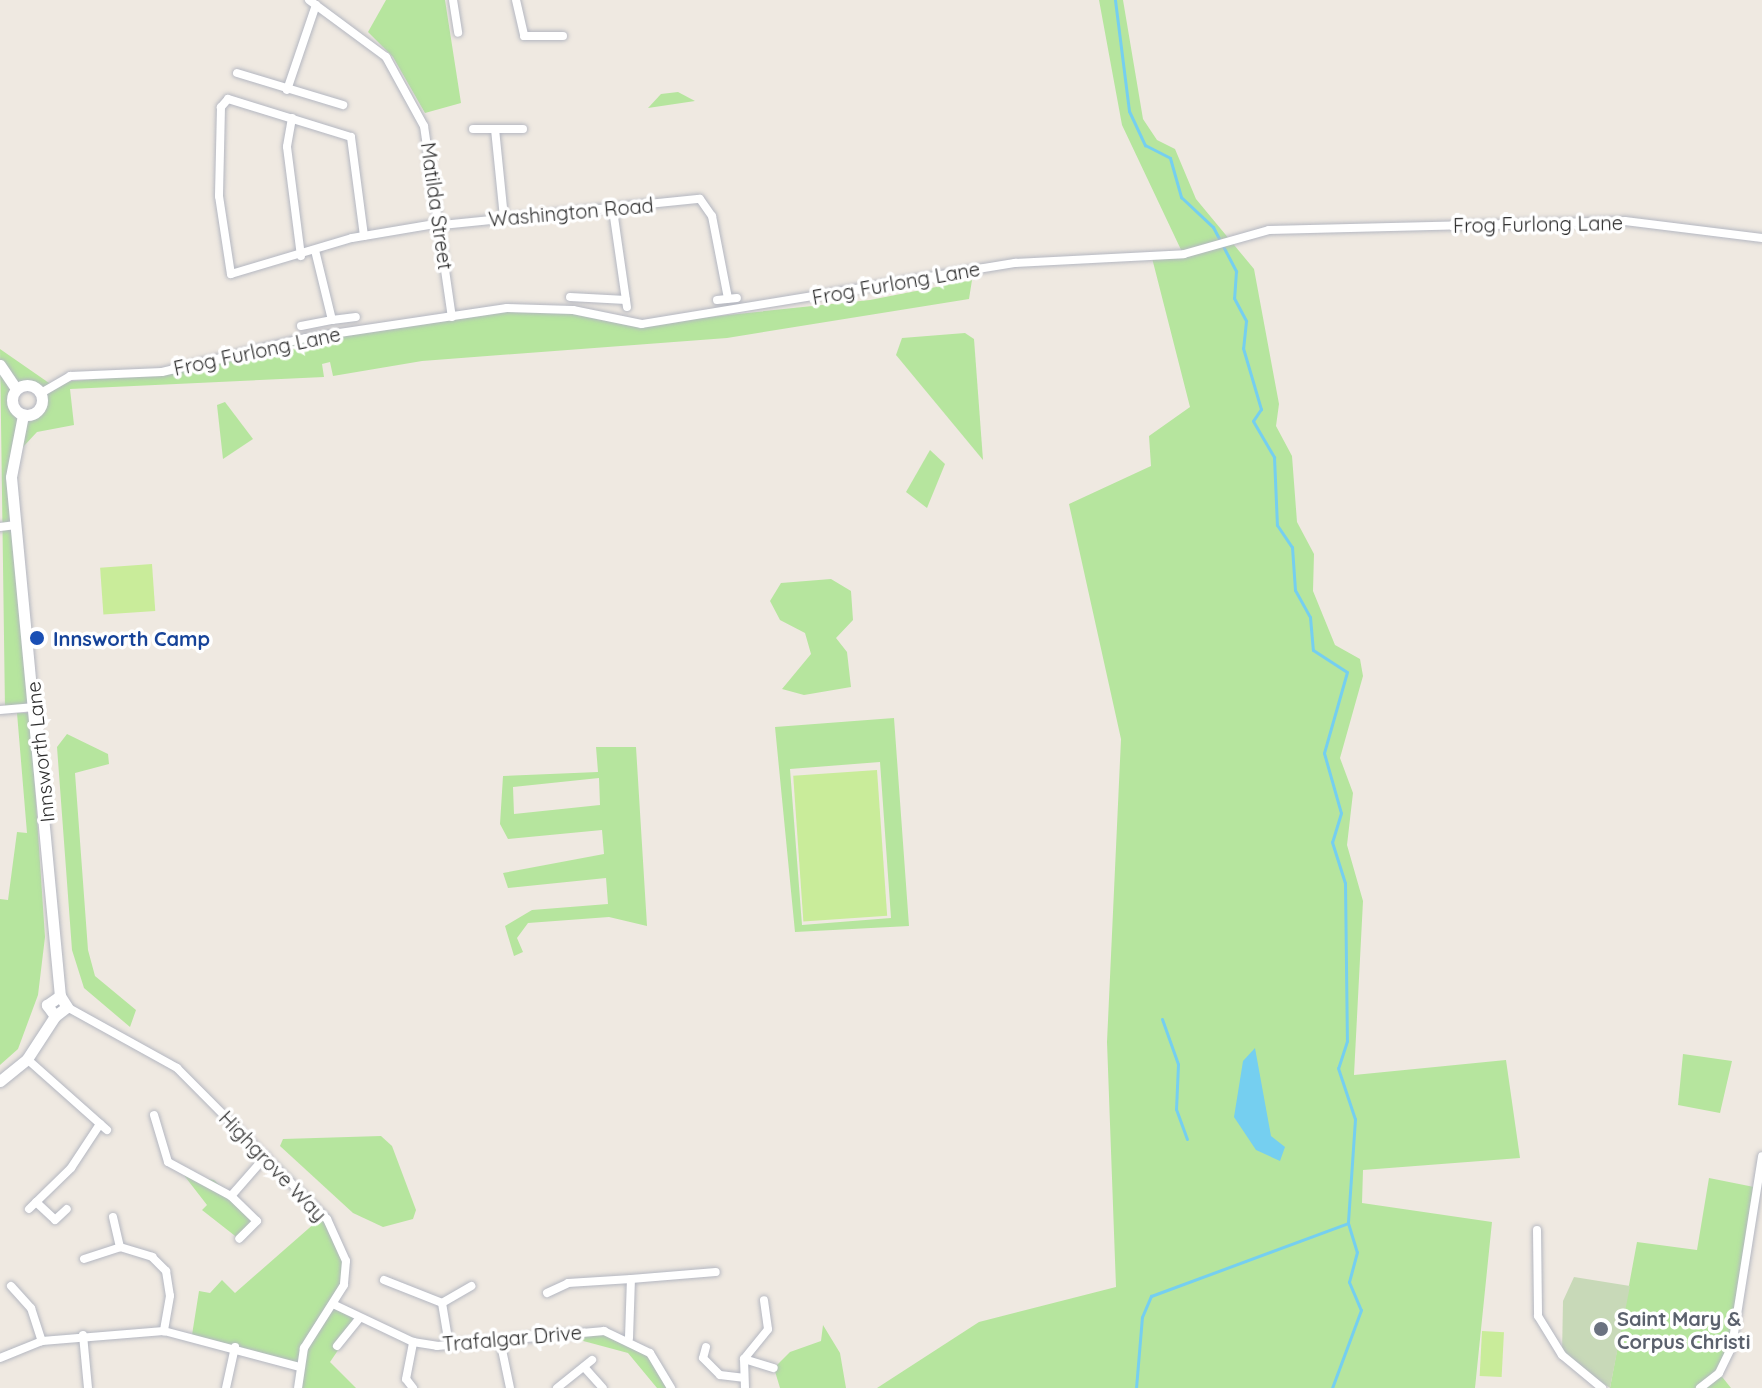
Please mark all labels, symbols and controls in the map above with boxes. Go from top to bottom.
street label: Matilda Street [416,141,458,271]
street label: Washington Road [487,193,655,231]
street label: Frog Furlong Lane [1453,211,1623,237]
street label: Frog Furlong Lane [810,256,982,310]
street label: Frog Furlong Lane [171,322,343,380]
place label: Innsworth Camp [53,626,210,650]
marker: Innsworth Camp [28,629,46,647]
street label: Innsworth Lane [21,680,59,824]
street label: Highgrove Way [214,1106,332,1226]
place label: Saint Mary & Corpus Christi [1617,1306,1750,1353]
street label: Trafalgar Drive [441,1320,583,1356]
marker: Saint Mary & Corpus Christi [1592,1320,1610,1338]

